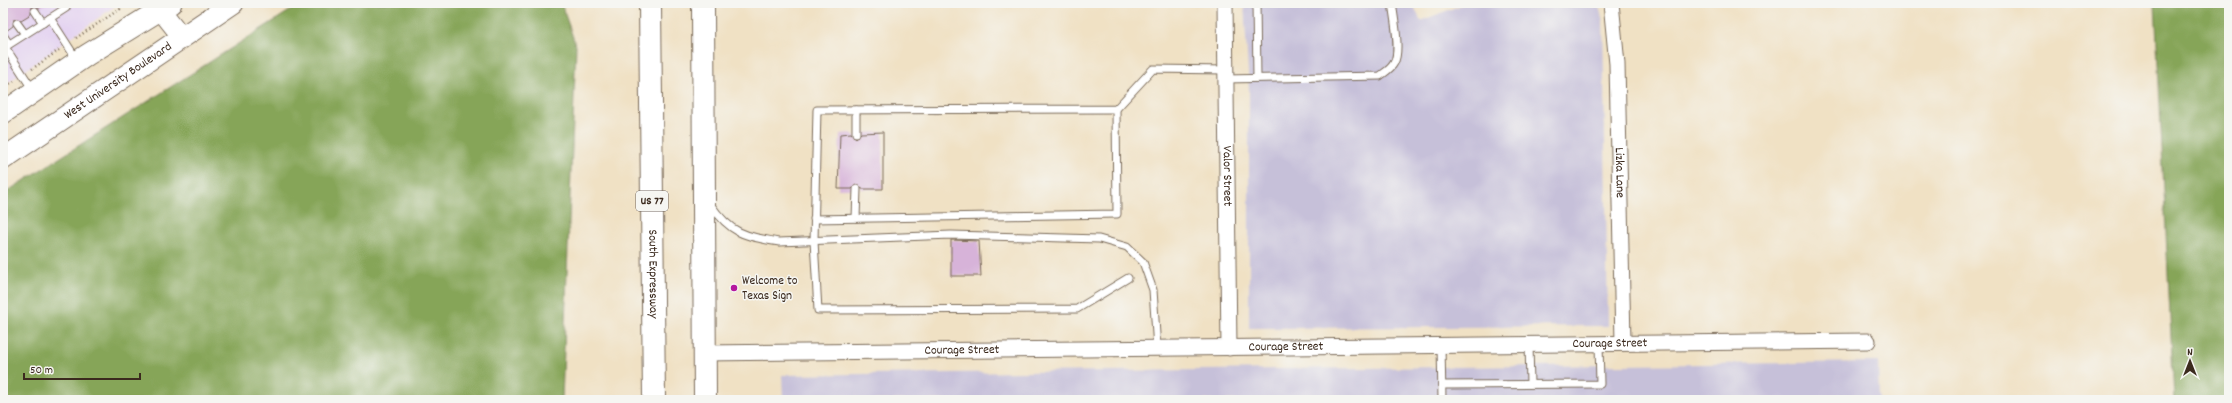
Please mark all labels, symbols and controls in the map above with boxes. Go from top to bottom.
street label: West University Boulevard [60,37,176,124]
street label: Valor Street [1217,146,1237,207]
street label: Lizka Lane [1609,147,1629,198]
road number: US 77 [636,191,668,211]
street label: South Expressway [643,229,663,319]
place label: Welcome to Texas Sign [742,272,798,306]
marker: Welcome to Texas Sign [729,283,739,293]
street label: Courage Street [1572,334,1648,354]
street label: Courage Street [1248,337,1324,357]
street label: Courage Street [924,340,1000,360]
north arrow [2170,341,2210,381]
text: N [2187,345,2193,361]
scale bar [24,355,140,381]
text: 50 m [30,362,53,379]

